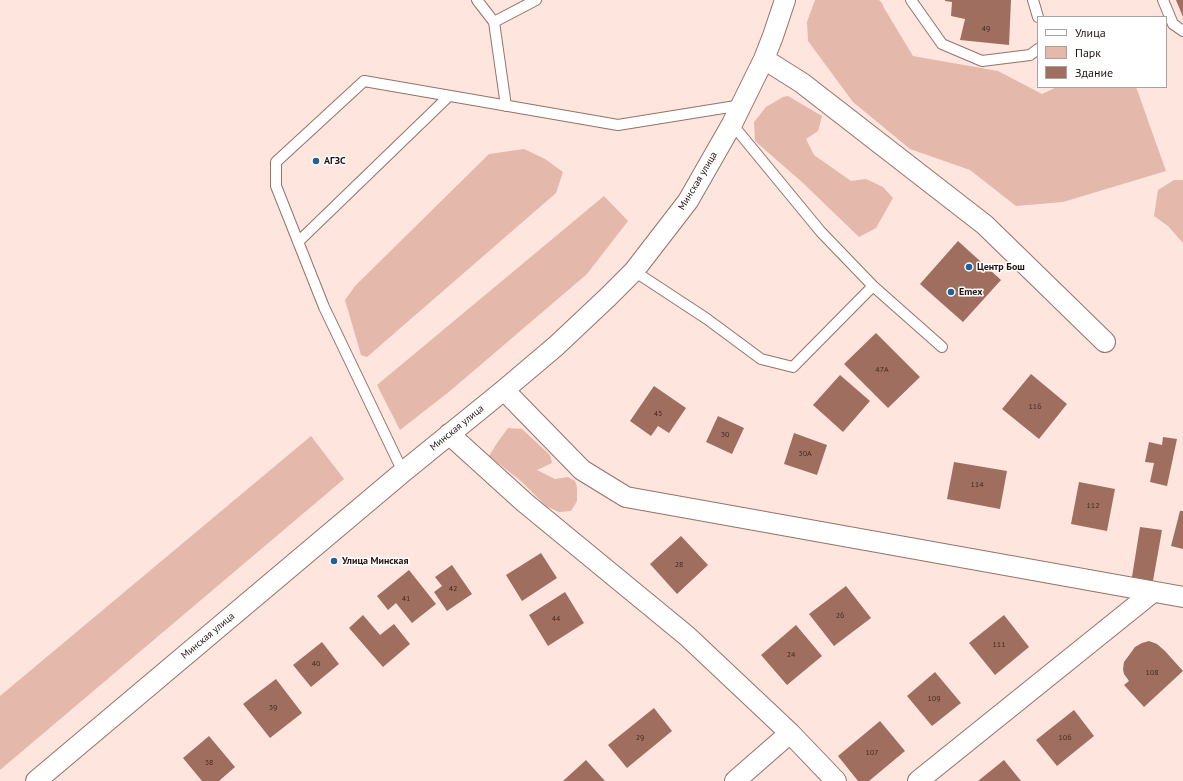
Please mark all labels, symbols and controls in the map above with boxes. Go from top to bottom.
legend [1037,16,1167,88]
house number: 49 [982,24,990,34]
text: Улица [1075,25,1106,40]
text: Парк [1075,45,1101,60]
text: Здание [1075,65,1113,80]
street label: Минская улица [676,150,720,212]
place label: АГЗС [324,155,345,167]
marker: АГЗС [311,156,321,166]
place label: Центр Бош [977,261,1025,273]
marker: Центр Бош [964,262,974,272]
place label: Emex [959,286,982,298]
marker: Emex [946,287,956,297]
house number: 47А [875,365,889,375]
house number: 116 [1028,402,1042,412]
street label: Минская улица [428,403,486,453]
house number: 45 [654,409,662,419]
house number: 30 [721,430,729,440]
house number: 30А [798,449,812,459]
house number: 114 [970,480,984,490]
house number: 112 [1086,501,1100,511]
place label: Улица Минская [342,555,408,567]
marker: Улица Минская [329,556,339,566]
house number: 28 [675,560,683,570]
house number: 42 [449,584,457,594]
house number: 41 [402,594,410,604]
street label: Минская улица [179,610,237,662]
house number: 26 [836,611,844,621]
house number: 44 [552,614,560,624]
house number: 111 [992,640,1006,650]
house number: 24 [787,650,795,660]
house number: 40 [312,659,320,669]
house number: 108 [1145,668,1159,678]
house number: 109 [927,694,941,704]
house number: 39 [269,703,277,713]
house number: 29 [636,733,644,743]
house number: 106 [1058,733,1072,743]
house number: 107 [865,748,879,758]
house number: 38 [205,758,213,768]

